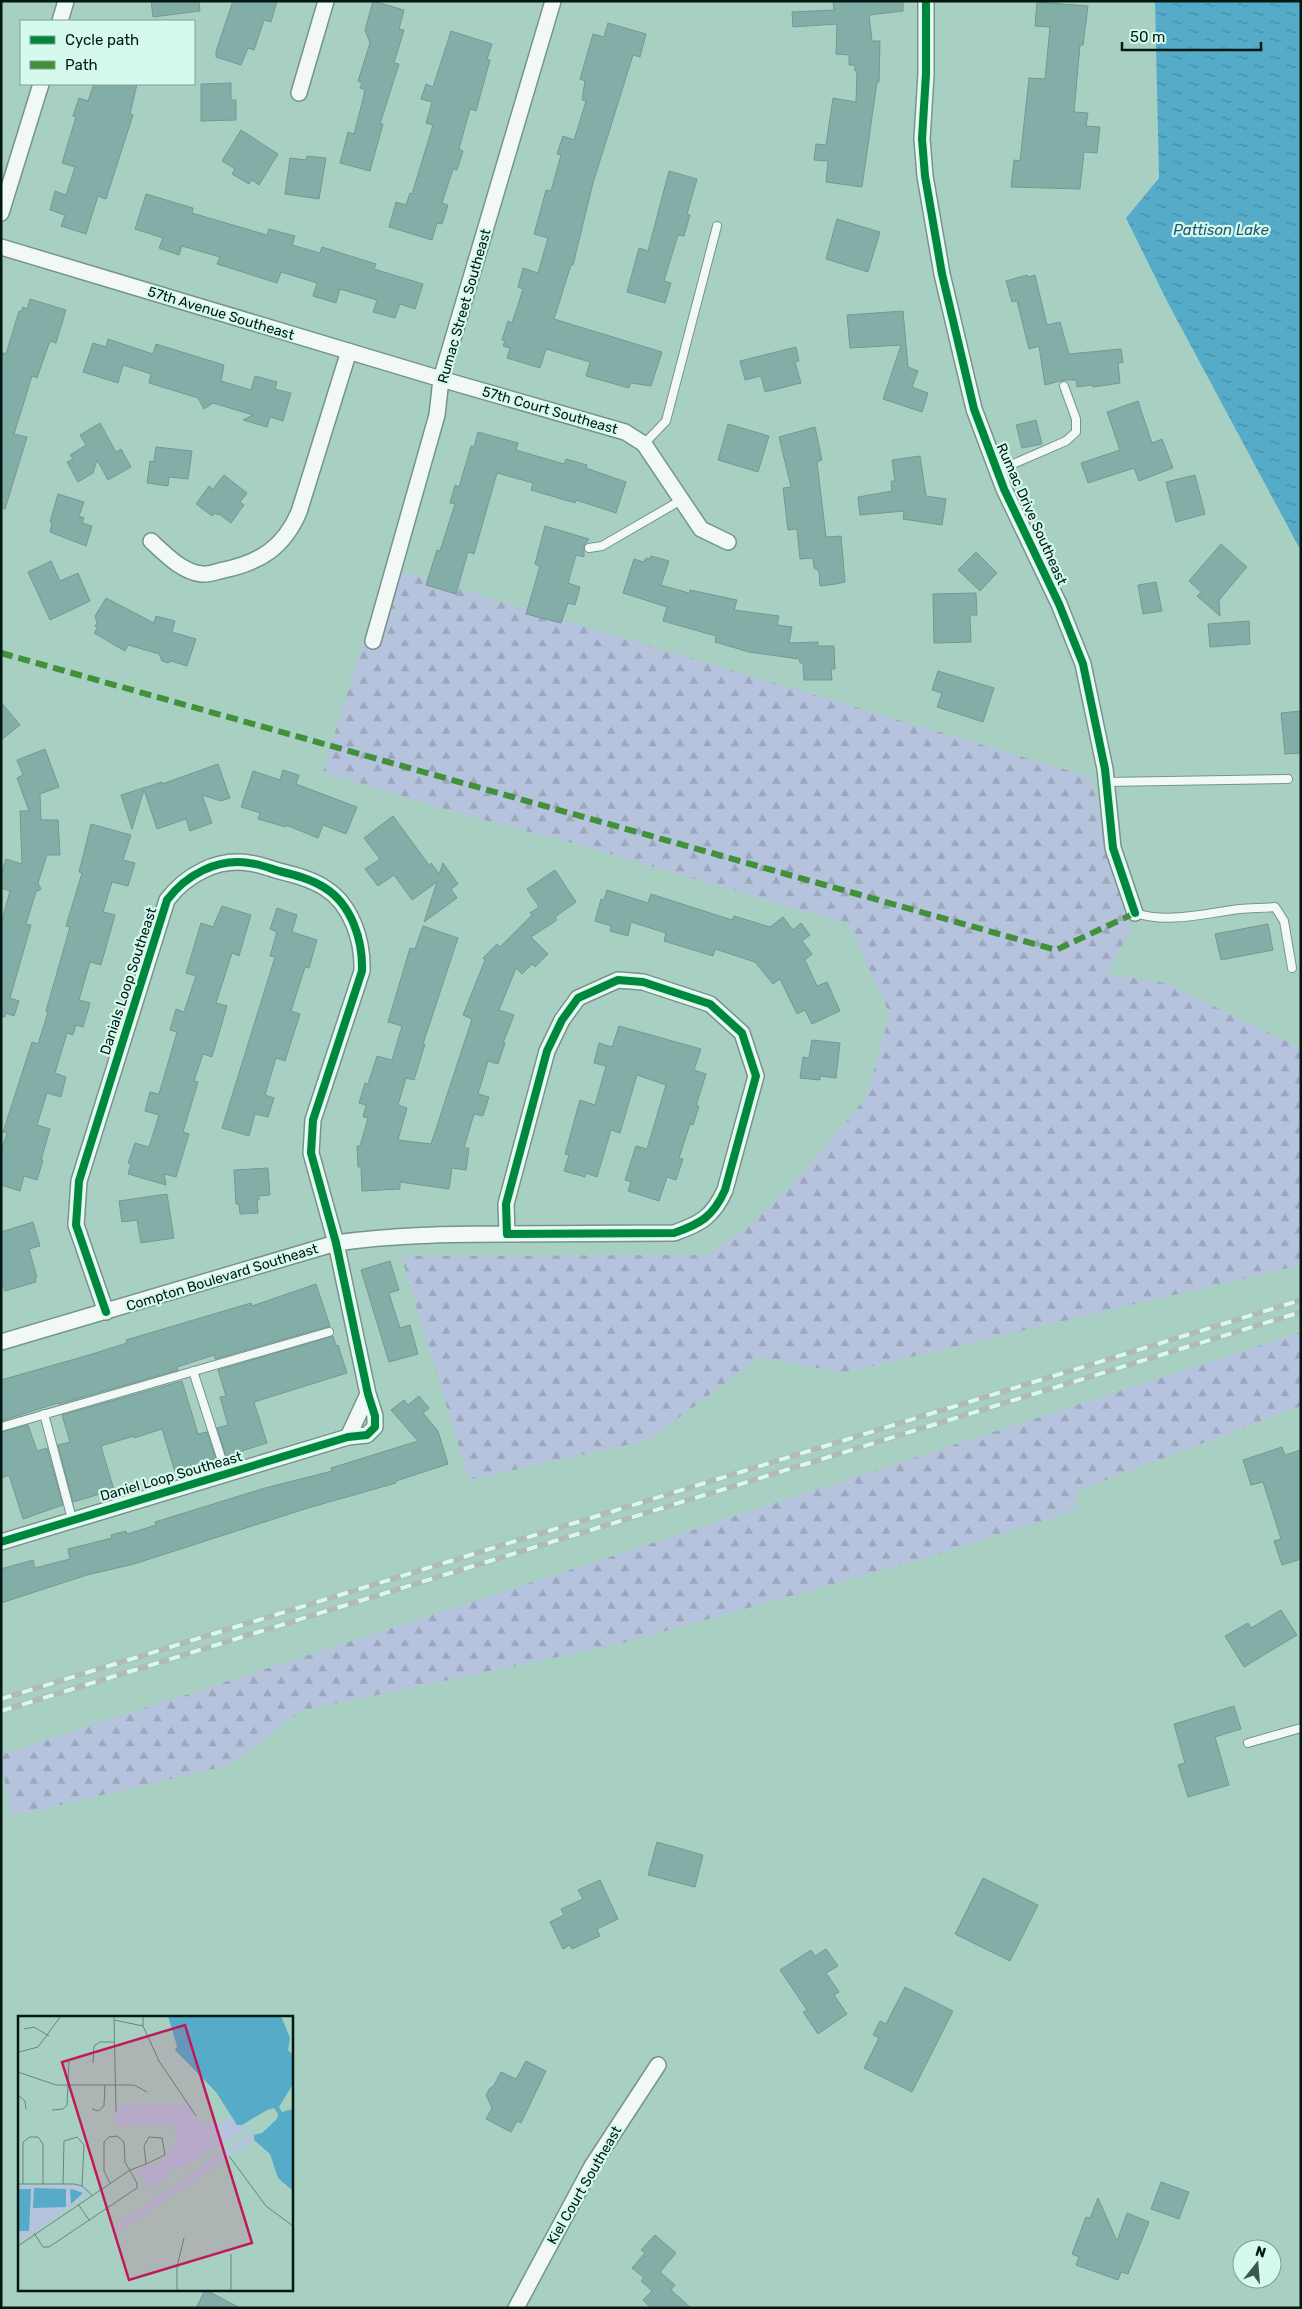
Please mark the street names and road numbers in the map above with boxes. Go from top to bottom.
street label: Rumac Street Southeast [434,226,495,385]
street label: 57th Avenue Southeast [146,283,297,344]
street label: 57th Court Southeast [480,383,620,438]
street label: Rumac Drive Southeast [993,441,1071,588]
street label: Danials Loop Southeast [97,905,160,1057]
street label: Compton Boulevard Southeast [124,1240,321,1315]
street label: Daniel Loop Southeast [98,1448,245,1505]
street label: Kiel Court Southeast [544,2123,626,2247]

